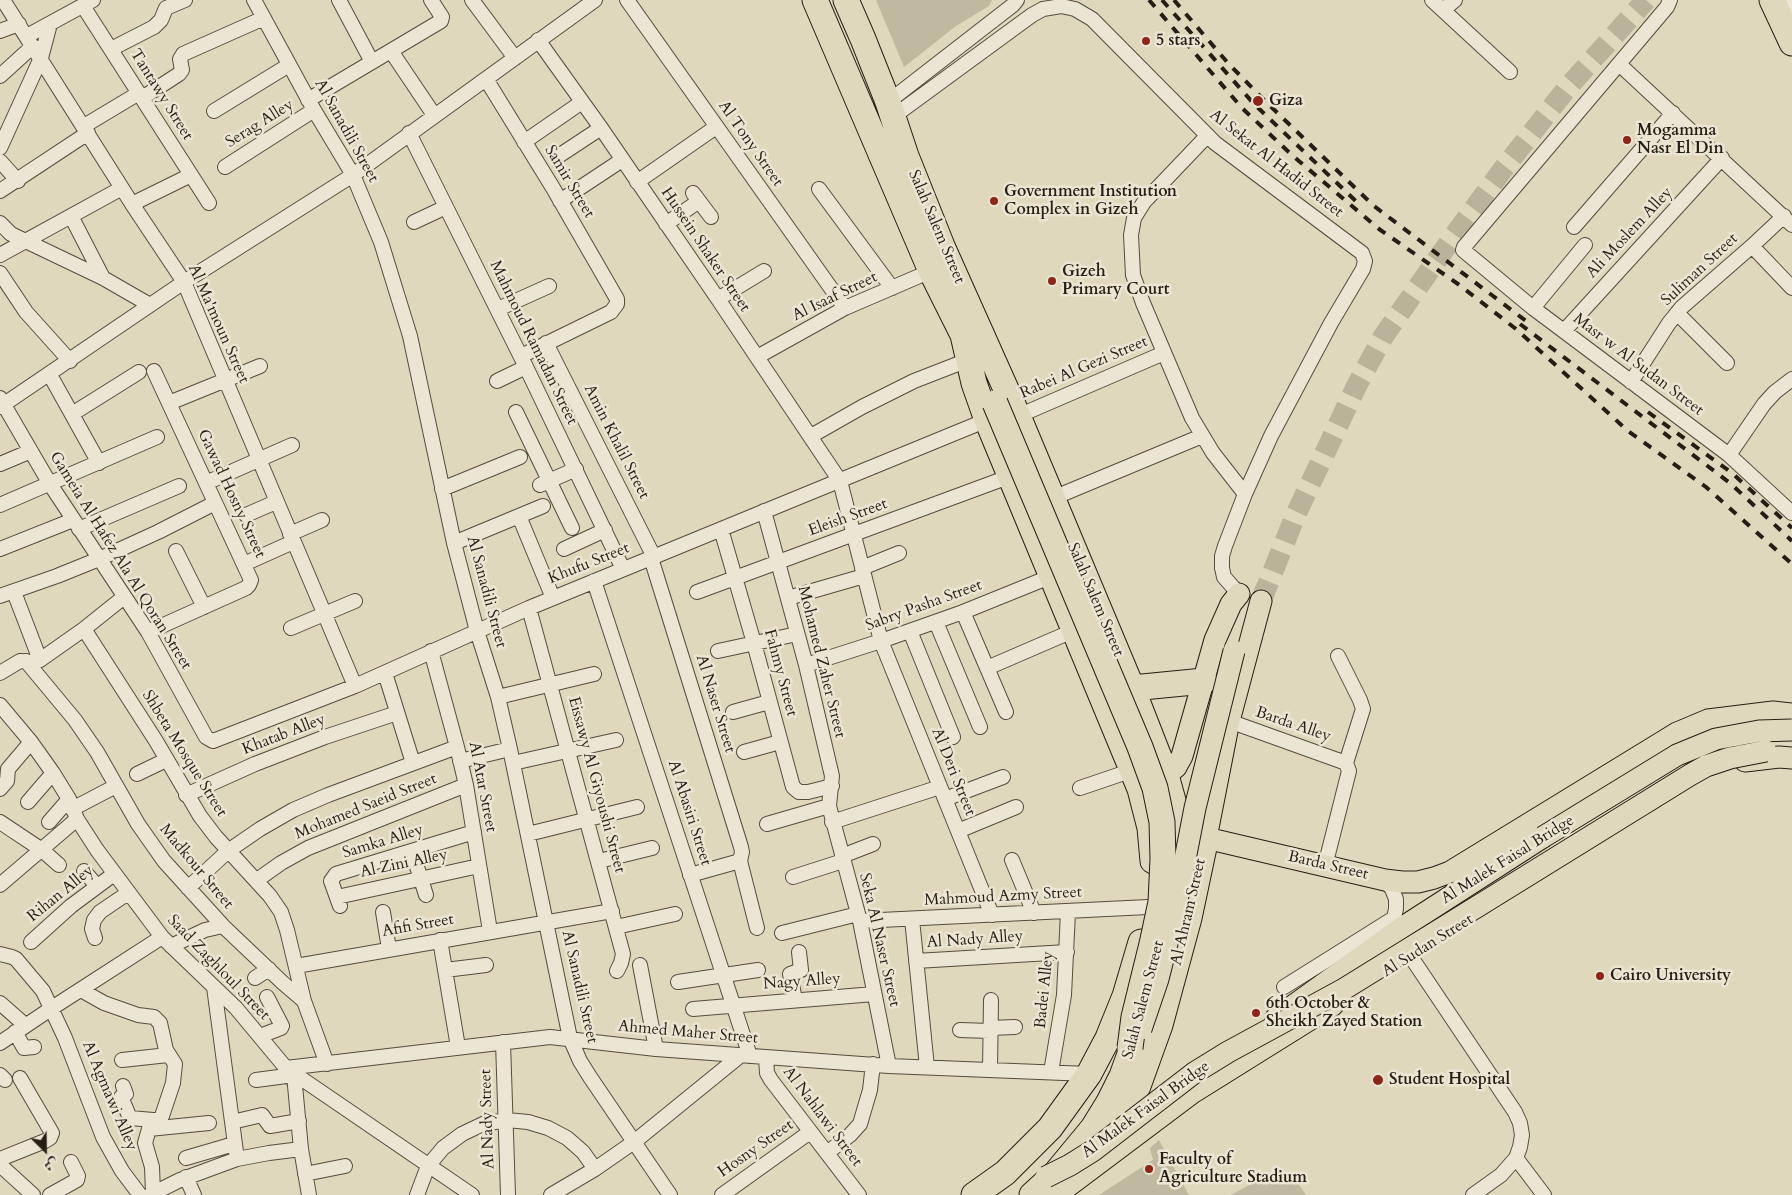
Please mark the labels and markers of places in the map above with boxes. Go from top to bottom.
place label: 5 stars [1156,31,1200,51]
marker: 5 stars [1140,35,1152,47]
place label: Giza [1269,91,1303,111]
marker: Giza [1251,94,1265,108]
place label: Mogamma Nasr El Din [1637,121,1724,159]
marker: Mogamma Nasr El Din [1621,134,1633,146]
place label: Government Institution Complex in Gizeh [1004,182,1177,220]
marker: Government Institution Complex in Gizeh [988,195,1000,207]
place label: Gizeh Primary Court [1062,262,1169,300]
marker: Gizeh Primary Court [1046,275,1058,287]
place label: Cairo University [1610,966,1731,986]
marker: Cairo University [1594,970,1606,982]
place label: 6th October & Sheikh Zayed Station [1266,994,1422,1032]
marker: 6th October & Sheikh Zayed Station [1250,1007,1262,1019]
place label: Student Hospital [1389,1070,1510,1090]
marker: Student Hospital [1371,1073,1385,1087]
place label: Faculty of Agriculture Stadium [1159,1150,1307,1188]
marker: Faculty of Agriculture Stadium [1143,1163,1155,1175]

